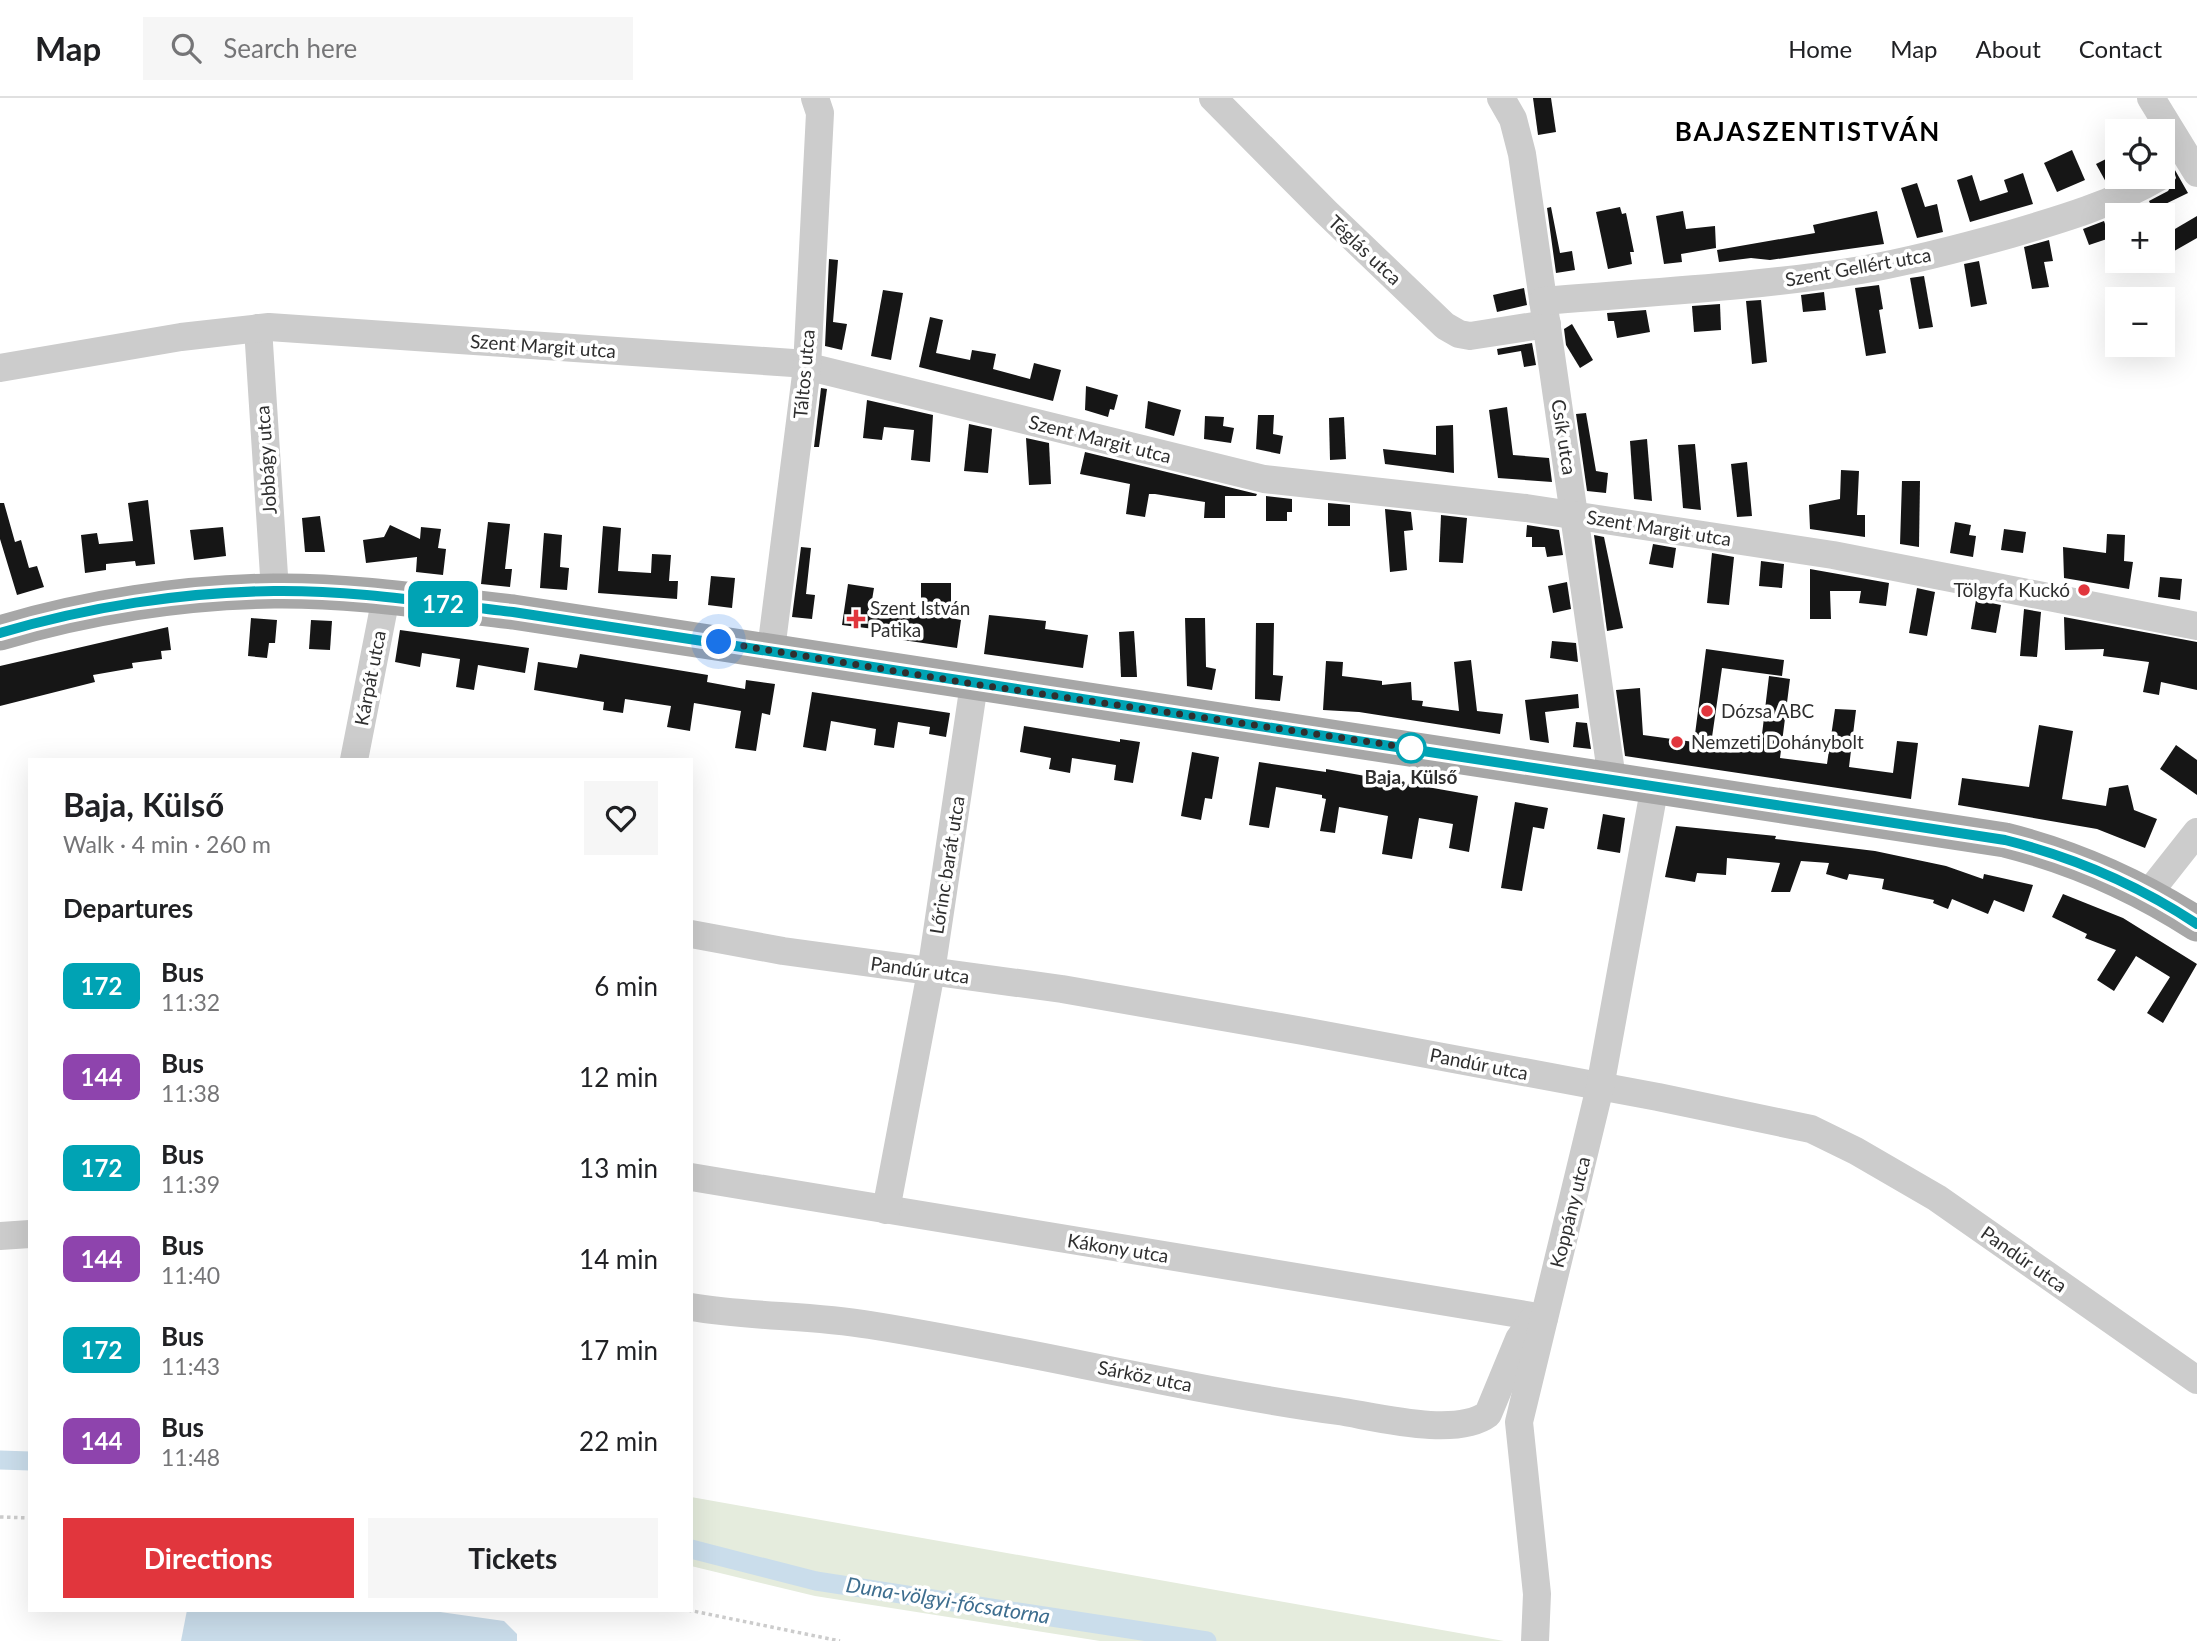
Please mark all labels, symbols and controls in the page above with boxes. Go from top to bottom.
search box [143,17,633,80]
text: Map [35,28,101,68]
icon: search [167,29,205,67]
text: Search here [223,32,357,64]
text: Home [1788,34,1852,63]
text: Map [1890,34,1938,63]
text: About [1976,34,2041,63]
text: Contact [2079,34,2162,63]
district label: BAJASZENTISTVÁN [1675,115,1941,147]
map controls [2105,119,2175,357]
button: locate [2105,119,2175,189]
button: + [2105,203,2175,273]
street label: Téglás utca [1324,210,1407,289]
street label: Szent Gellért utca [1783,242,1933,291]
button: − [2105,287,2175,357]
street label: Táltos utca [788,328,819,420]
street label: Szent Margit utca [469,329,617,362]
street label: Csík utca [1547,397,1582,476]
street label: Jobbágy utca [250,405,281,515]
street label: Szent Margit utca [1026,410,1174,467]
street label: Szent Margit utca [1585,505,1733,550]
place label: Tölgyfa Kuckó [1953,578,2070,601]
line badge: 172 [403,581,483,627]
marker: Tölgyfa Kuckó [2076,582,2092,598]
text: 172 [422,589,464,618]
place label: Szent István Patika [870,596,970,641]
marker: Szent István Patika [848,611,864,627]
your location [701,624,736,659]
street label: Kárpát utca [349,628,390,727]
place label: Dózsa ABC [1721,699,1815,722]
marker: Dózsa ABC [1699,703,1715,719]
place label: Nemzeti Dohánybolt [1691,730,1864,753]
marker: Baja, Külső [1396,733,1426,763]
marker: Nemzeti Dohánybolt [1669,734,1685,750]
place label: Baja, Külső [1365,765,1457,788]
button: heart [584,781,658,855]
text: Baja, Külső [63,784,224,824]
street label: Lőrinc barát utca [924,794,969,936]
text: Walk · 4 min · 260 m [63,830,271,858]
text: Departures [63,892,193,924]
street label: Pandúr utca [869,951,971,988]
text: Bus [161,956,204,988]
text: 6 min [594,970,658,1002]
text: 172 [81,971,122,1000]
text: 11:32 [161,988,220,1016]
street label: Pandúr utca [1428,1043,1530,1084]
text: Bus [161,1047,204,1079]
text: 12 min [579,1061,658,1093]
text: 144 [81,1062,122,1091]
text: 11:38 [161,1079,220,1107]
text: Bus [161,1138,204,1170]
text: 13 min [579,1152,658,1184]
text: 172 [81,1153,122,1182]
street label: Koppány utca [1545,1154,1594,1270]
text: 11:39 [161,1170,220,1198]
street label: Pandúr utca [1977,1221,2072,1297]
street label: Kákony utca [1066,1228,1170,1267]
text: Bus [161,1229,204,1261]
text: 14 min [579,1243,658,1275]
text: 144 [81,1244,122,1273]
text: 11:40 [161,1261,220,1289]
text: Bus [161,1320,204,1352]
text: 17 min [579,1334,658,1366]
text: 172 [81,1335,122,1364]
text: 11:43 [161,1352,220,1380]
street label: Sárköz utca [1096,1355,1194,1396]
text: Bus [161,1411,204,1443]
text: 22 min [579,1425,658,1457]
text: 144 [81,1426,122,1455]
text: 11:48 [161,1443,220,1471]
button: Directions [63,1518,354,1598]
button: Tickets [368,1518,658,1598]
water label: Duna-völgyi-főcsatorna [844,1571,1052,1628]

